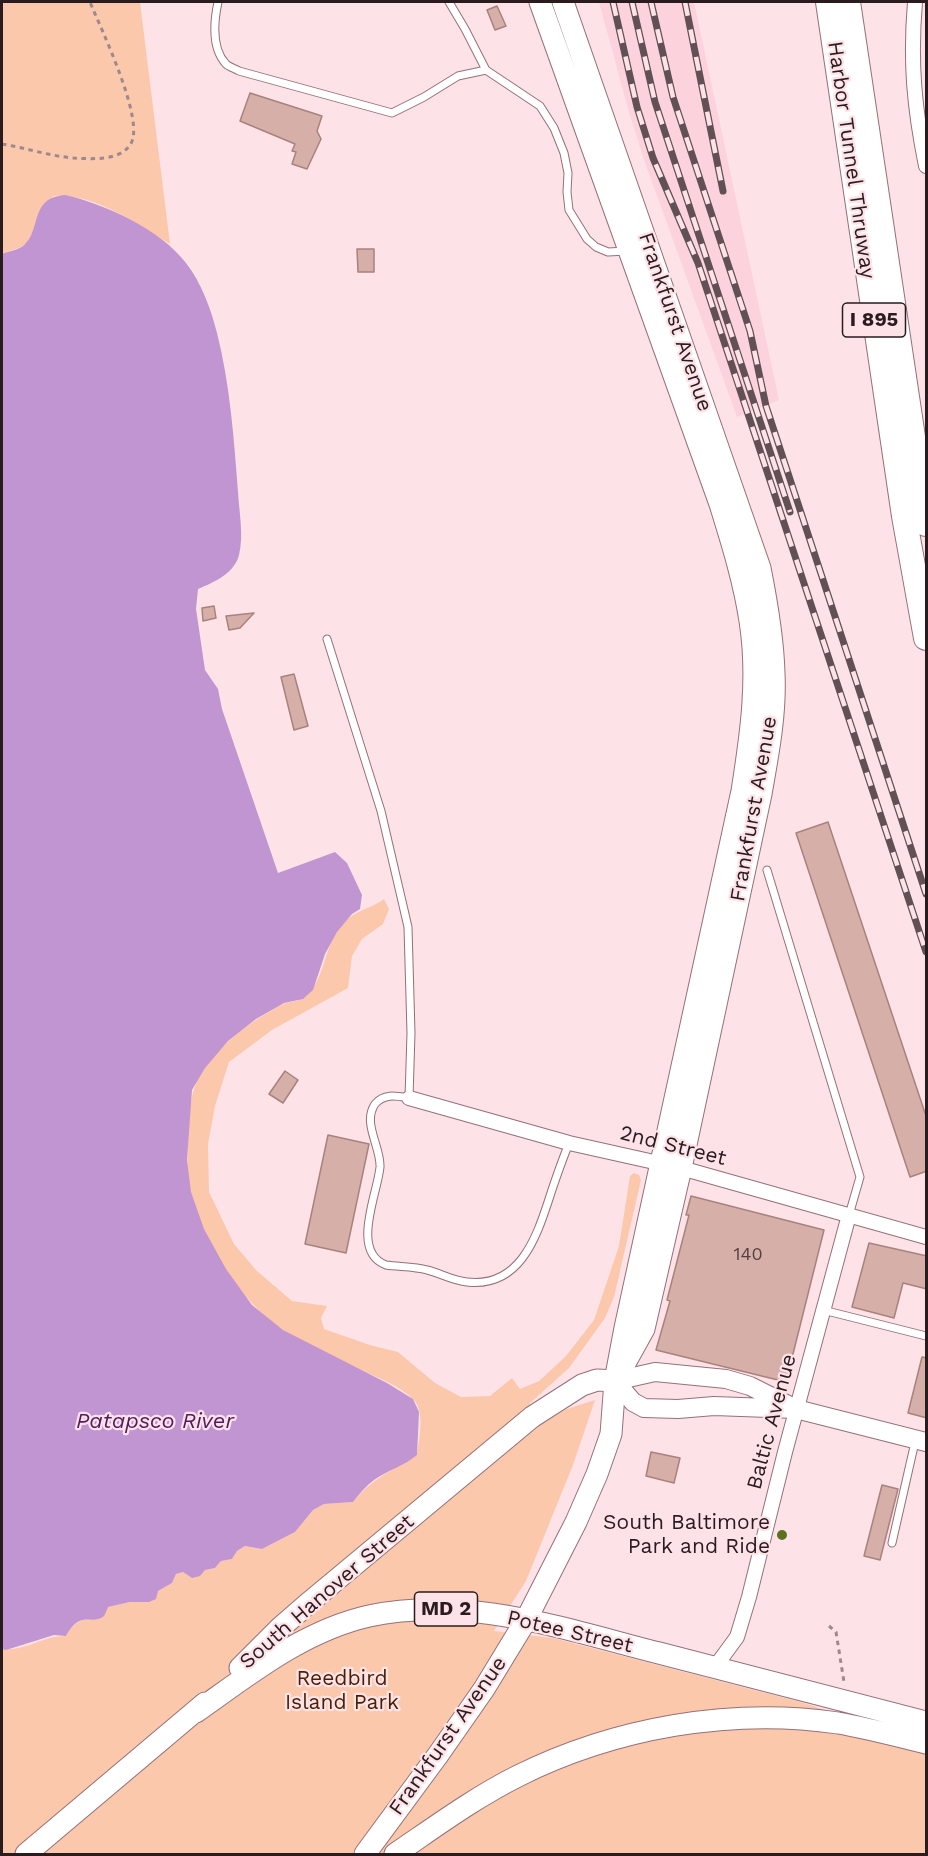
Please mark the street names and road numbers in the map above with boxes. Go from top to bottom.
street label: Harbor Tunnel Thruway [822,40,880,280]
street label: Frankfurst Avenue [633,229,717,415]
road number: I 895 [842,303,906,337]
street label: Frankfurst Avenue [725,714,783,904]
street label: 2nd Street [617,1121,729,1171]
street label: Baltic Avenue [742,1352,802,1492]
street label: South Hanover Street [235,1509,419,1675]
road number: MD 2 [414,1592,478,1626]
street label: Potee Street [505,1605,635,1659]
street label: Frankfurst Avenue [384,1652,512,1820]

